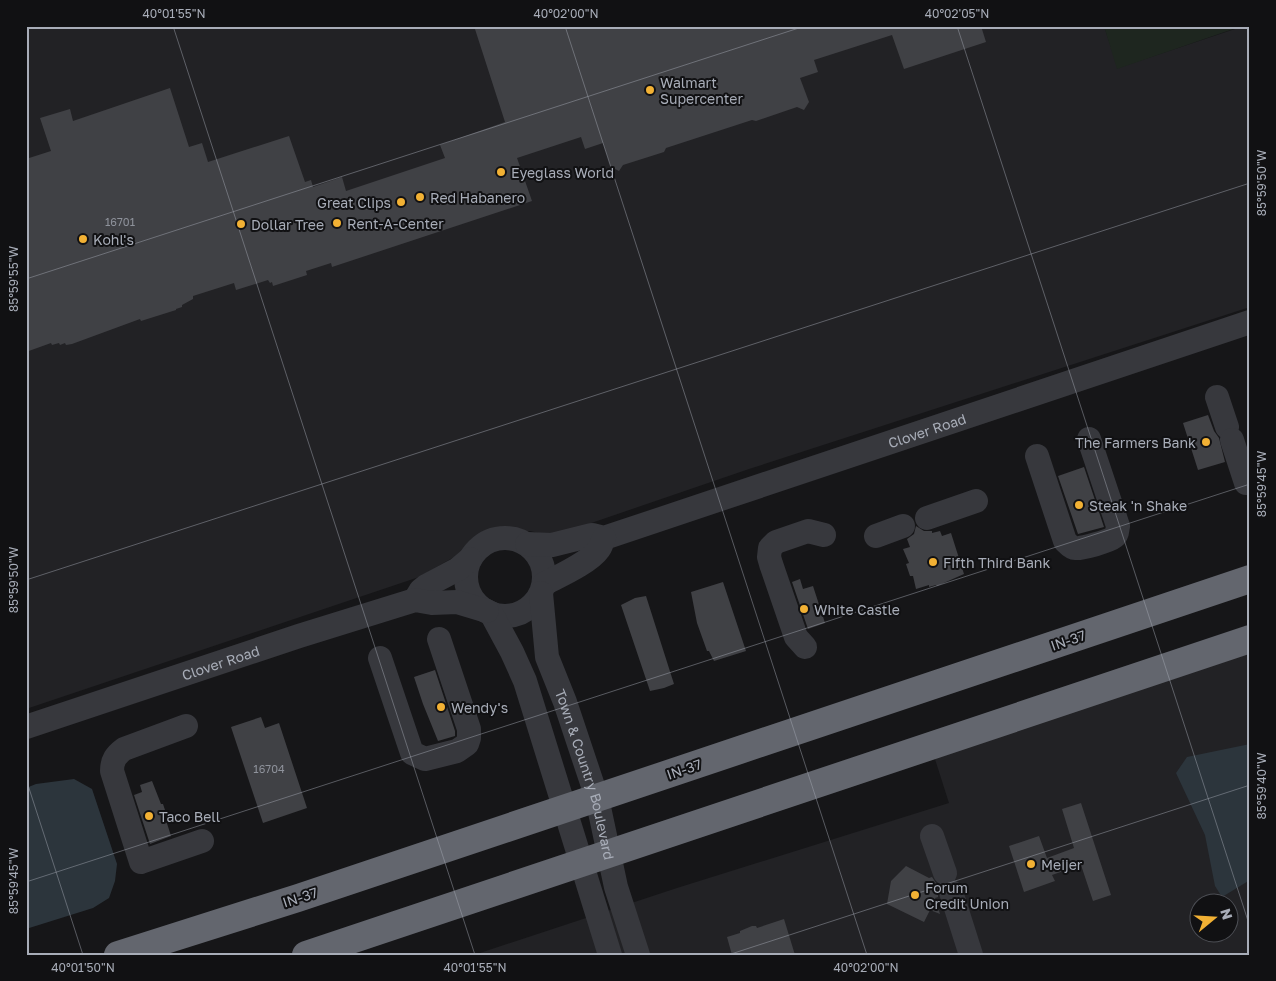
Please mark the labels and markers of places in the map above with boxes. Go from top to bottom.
place label: Walmart Supercenter [660,74,743,107]
marker: Walmart Supercenter [644,84,656,96]
place label: Eyeglass World [511,164,614,181]
marker: Eyeglass World [495,166,507,178]
place label: Red Habanero [430,189,525,206]
marker: Red Habanero [414,191,426,203]
place label: Great Clips [317,194,391,211]
marker: Great Clips [395,196,407,208]
place label: Rent-A-Center [347,215,444,232]
place label: Dollar Tree [251,216,324,233]
marker: Rent-A-Center [331,217,343,229]
marker: Dollar Tree [235,218,247,230]
place label: Kohl's [93,231,134,248]
marker: Kohl's [77,233,89,245]
place label: The Farmers Bank [1075,434,1196,451]
marker: The Farmers Bank [1200,436,1212,448]
place label: Steak 'n Shake [1089,497,1187,514]
marker: Steak 'n Shake [1073,499,1085,511]
place label: Fifth Third Bank [943,554,1050,571]
marker: Fifth Third Bank [927,556,939,568]
place label: White Castle [814,601,900,618]
marker: White Castle [798,603,810,615]
place label: Wendy's [451,699,508,716]
marker: Wendy's [435,701,447,713]
place label: Taco Bell [159,808,220,825]
marker: Taco Bell [143,810,155,822]
place label: Meijer [1041,856,1083,873]
marker: Meijer [1025,858,1037,870]
place label: Forum Credit Union [925,879,1009,912]
marker: Forum Credit Union [909,889,921,901]

